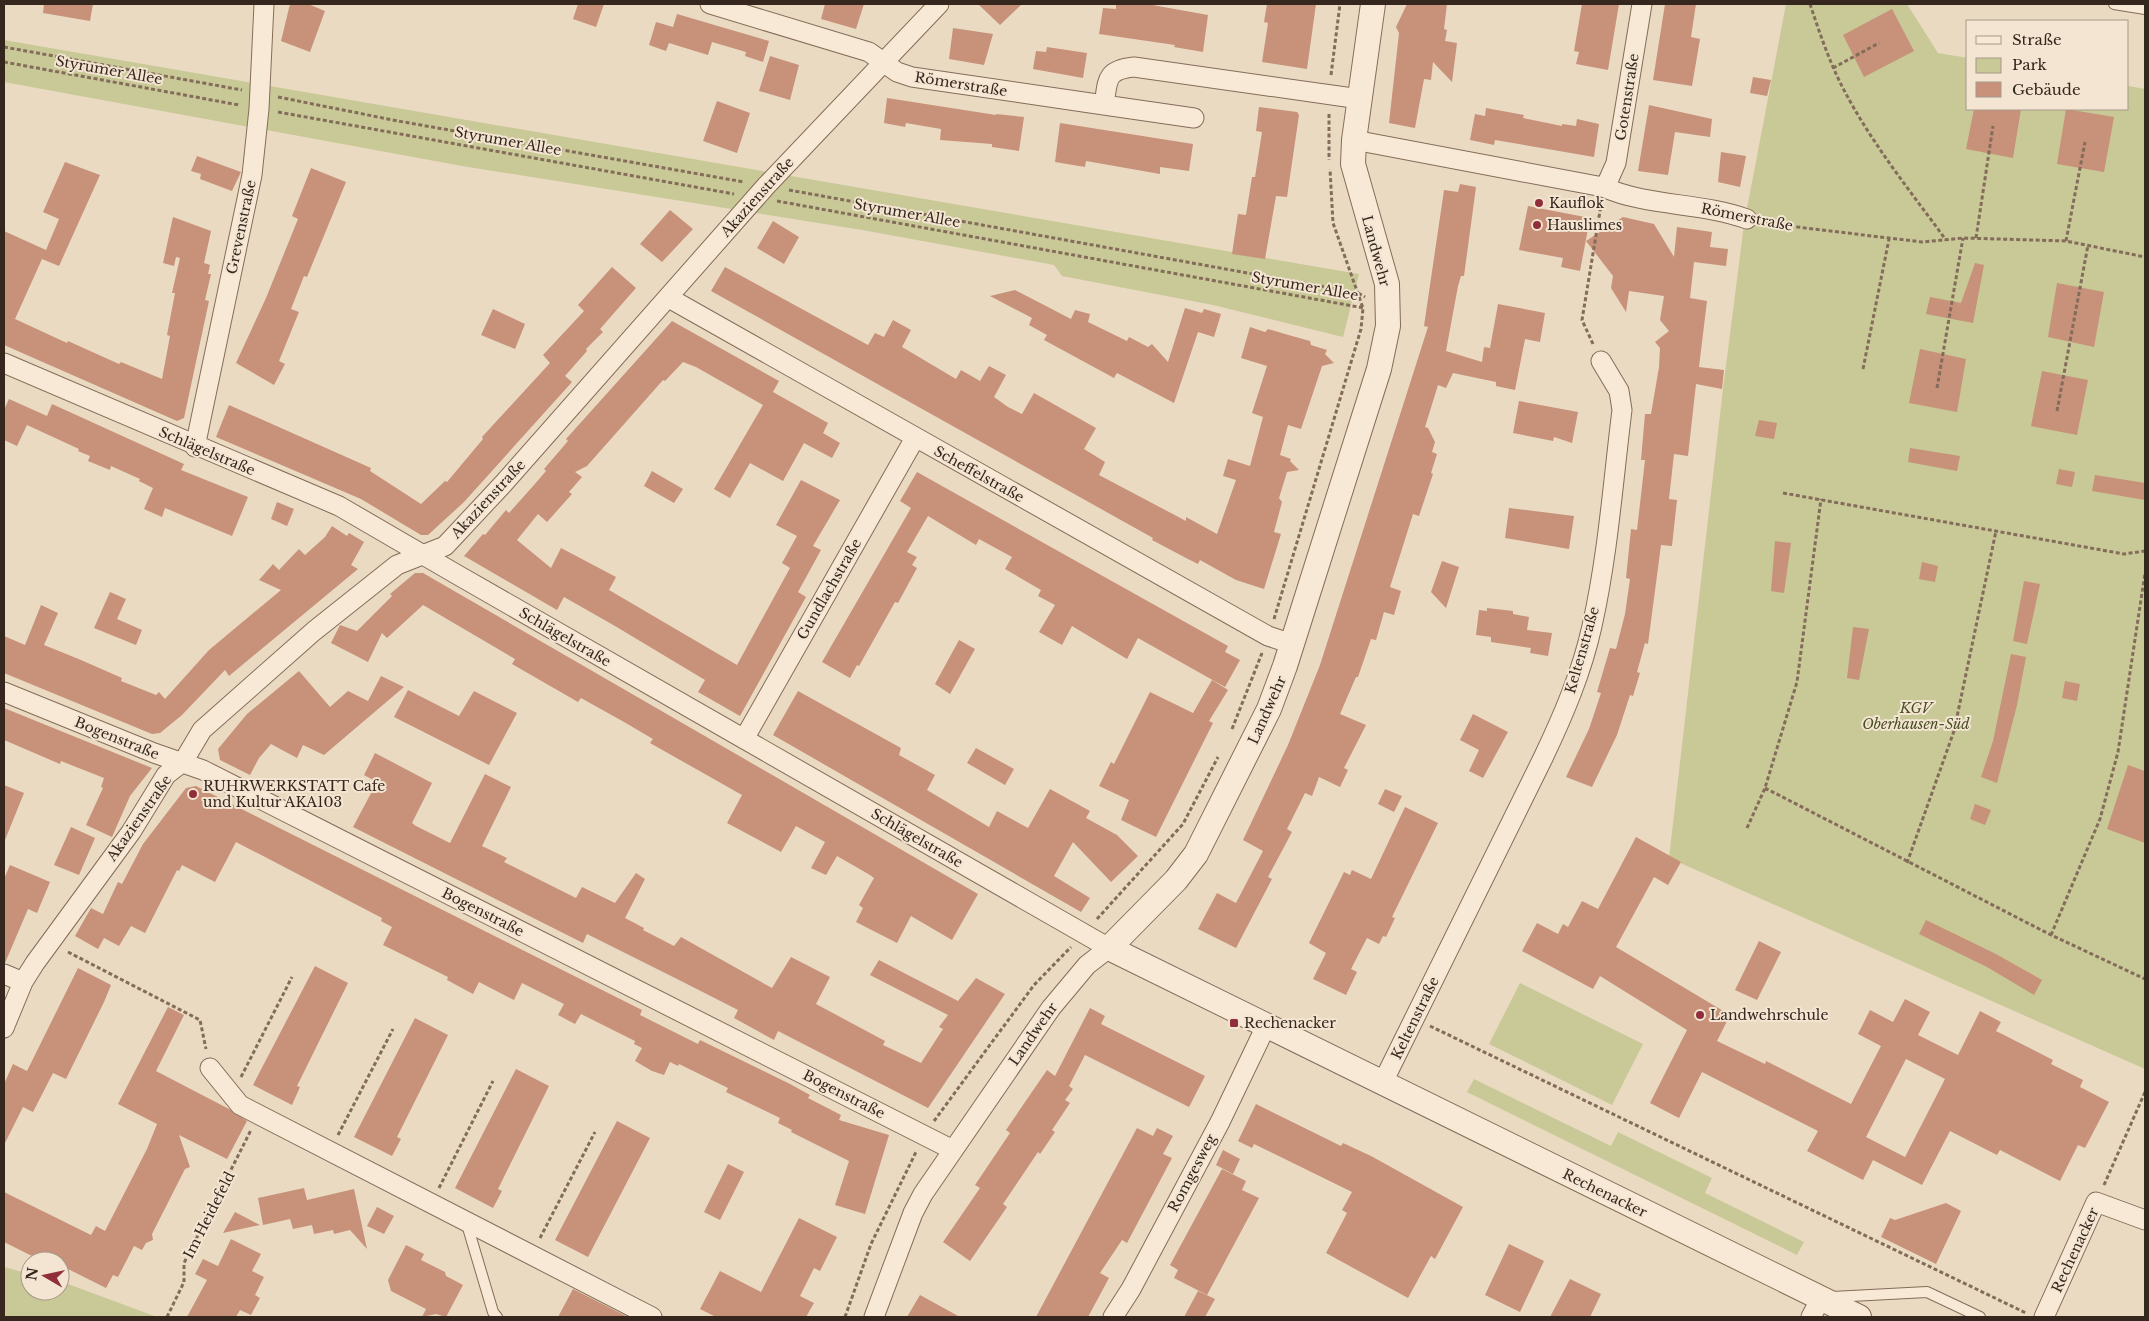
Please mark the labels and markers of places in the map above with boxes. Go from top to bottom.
place label: Kauflok [1549,194,1605,212]
marker: Kauflok [1533,197,1545,209]
place label: Hauslimes [1547,216,1622,234]
marker: Hauslimes [1531,219,1543,231]
place label: RUHRWERKSTATT Cafe und Kultur AKA103 [203,777,385,811]
marker: RUHRWERKSTATT Cafe und Kultur AKA103 [187,788,199,800]
place label: Landwehrschule [1710,1006,1828,1024]
marker: Landwehrschule [1694,1009,1706,1021]
place label: Rechenacker [1244,1014,1336,1032]
marker: Rechenacker [1228,1017,1240,1029]

